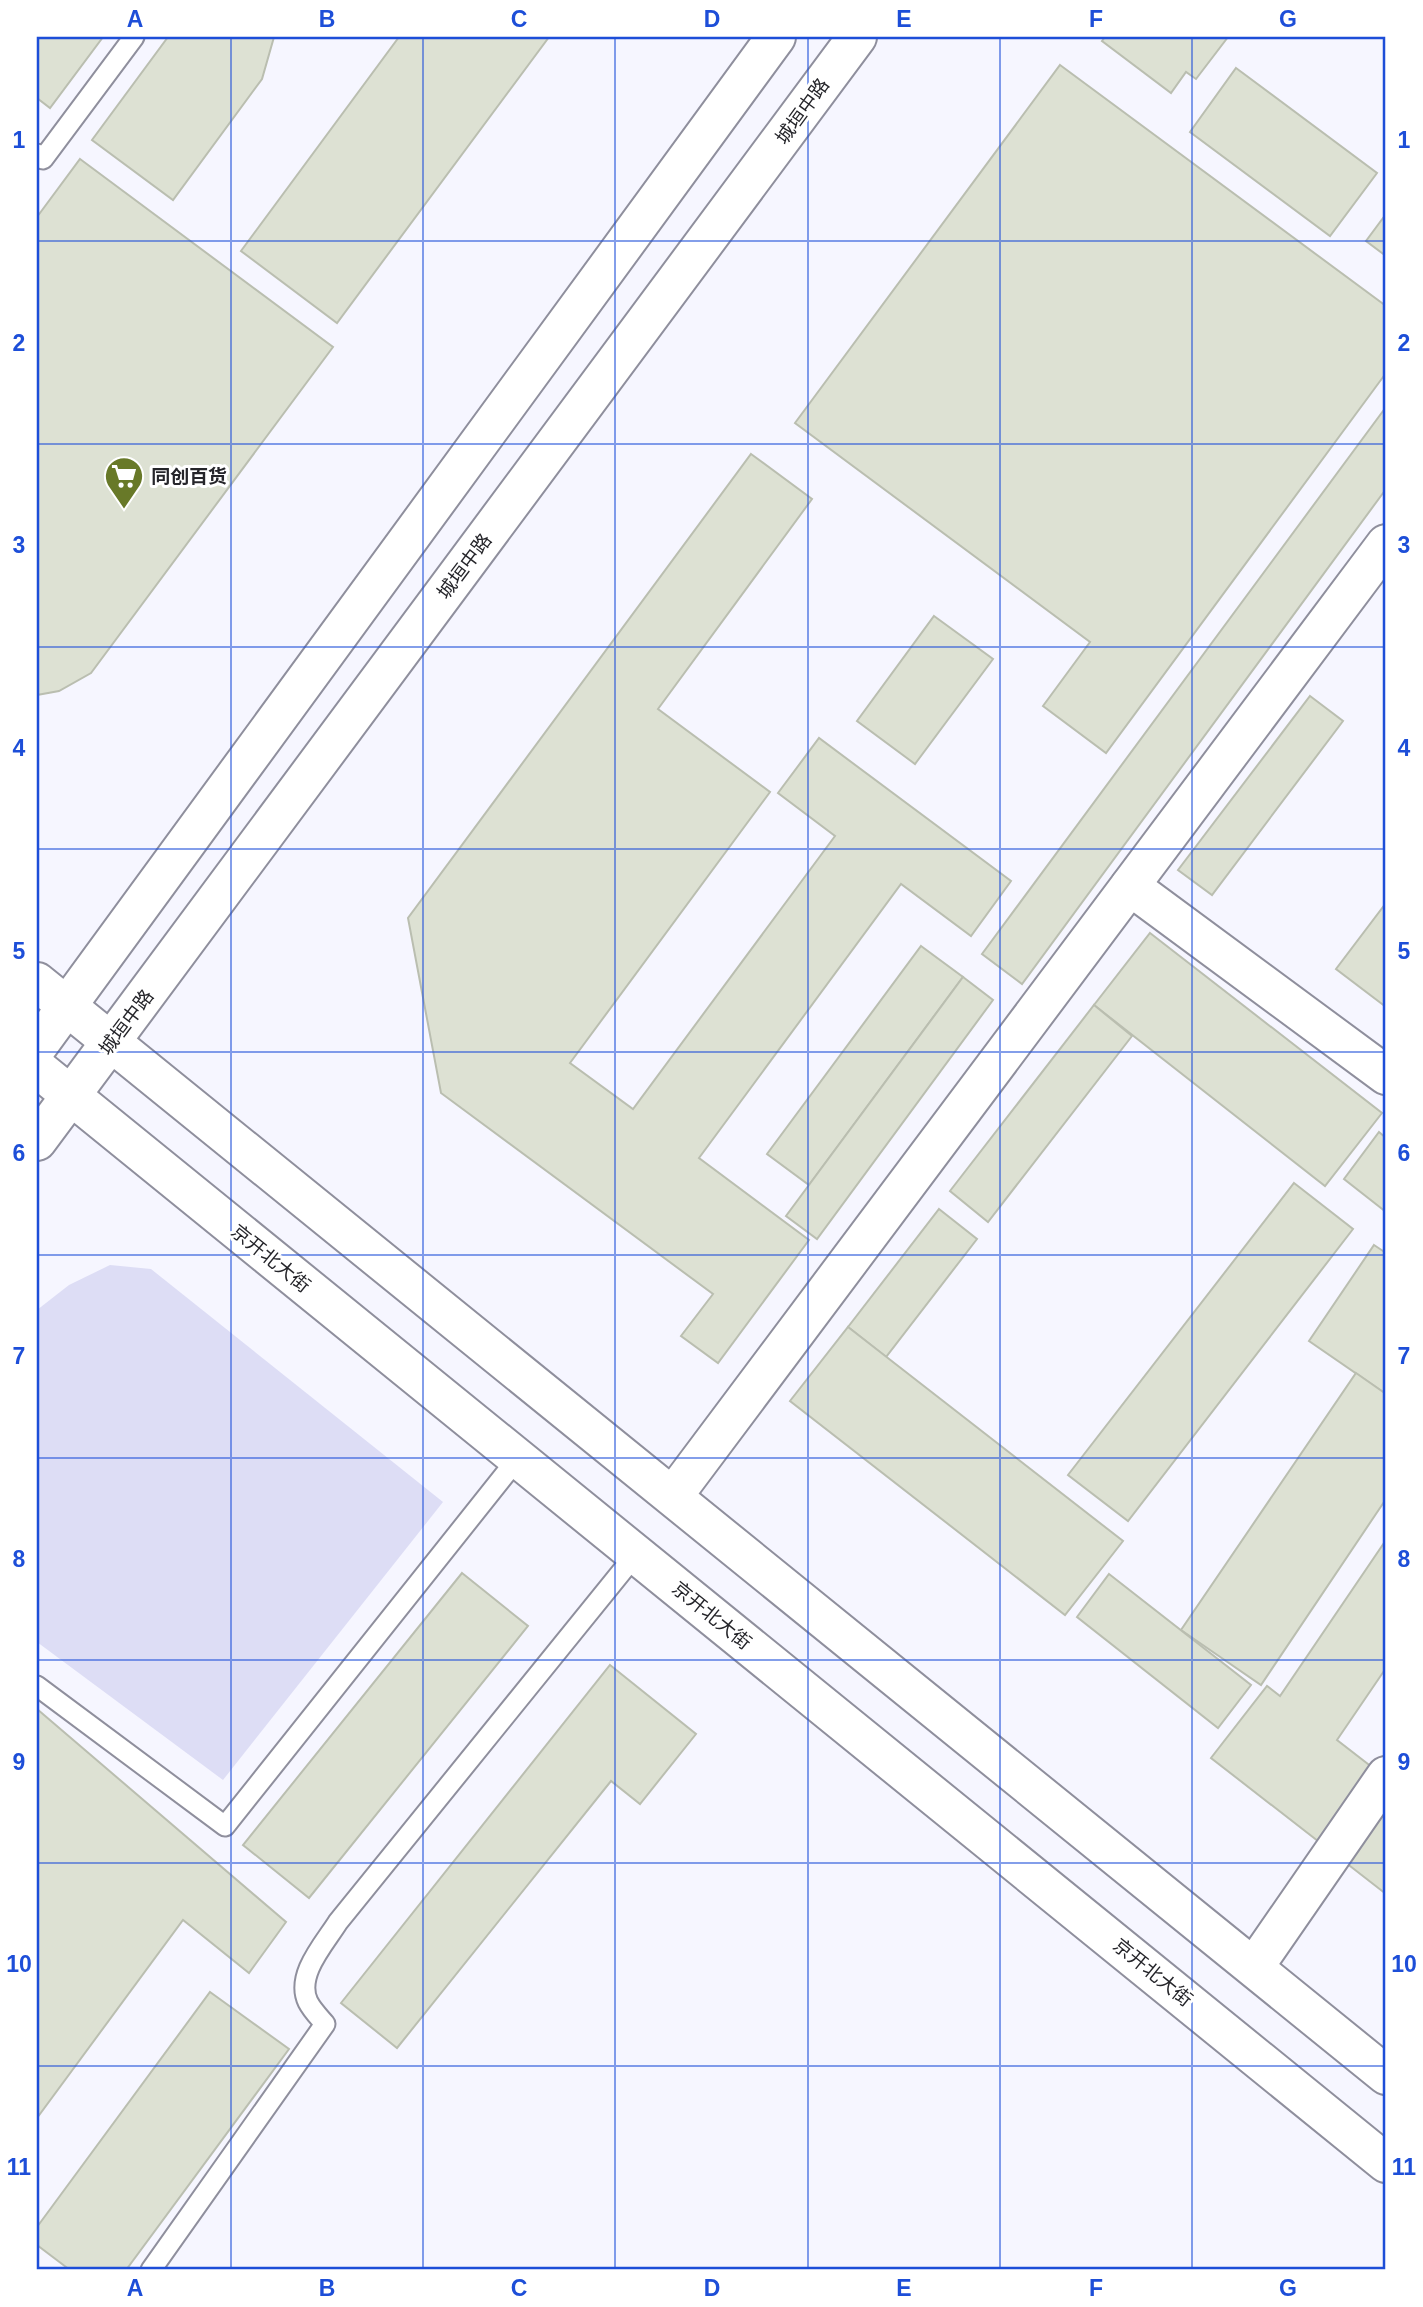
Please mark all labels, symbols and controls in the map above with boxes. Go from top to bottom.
text: A [127,6,143,32]
text: B [319,6,335,32]
text: C [511,6,527,32]
text: D [704,6,720,32]
text: E [896,6,912,32]
text: F [1089,6,1103,32]
text: G [1279,6,1297,32]
street label: 城垣中路 [772,74,833,148]
text: 1 [13,127,26,153]
text: 1 [1398,127,1411,153]
text: 2 [13,330,25,356]
text: 2 [1398,330,1410,356]
supermarket icon: 同创百货 [103,455,145,510]
place label: 同创百货 [151,466,227,487]
street label: 城垣中路 [433,530,496,603]
text: 3 [13,532,25,558]
text: 3 [1398,532,1410,558]
text: 4 [13,735,26,761]
text: 4 [1398,735,1411,761]
text: 5 [13,938,26,964]
text: 5 [1398,938,1411,964]
street label: 城垣中路 [95,986,158,1059]
text: 6 [13,1140,25,1166]
text: 6 [1398,1140,1410,1166]
street label: 京开北大街 [227,1220,314,1296]
text: 7 [13,1343,25,1369]
text: 7 [1398,1343,1410,1369]
text: 8 [13,1546,26,1572]
text: 8 [1398,1546,1411,1572]
street label: 京开北大街 [668,1577,755,1653]
text: 9 [13,1749,25,1775]
text: 9 [1398,1749,1410,1775]
street label: 京开北大街 [1109,1934,1196,2010]
text: 10 [6,1951,32,1977]
text: 10 [1391,1951,1417,1977]
text: 11 [7,2154,31,2180]
text: 11 [1392,2154,1416,2180]
text: A [127,2275,143,2301]
text: B [319,2275,335,2301]
text: C [511,2275,527,2301]
text: D [704,2275,720,2301]
text: E [896,2275,912,2301]
text: F [1089,2275,1103,2301]
text: G [1279,2275,1297,2301]

